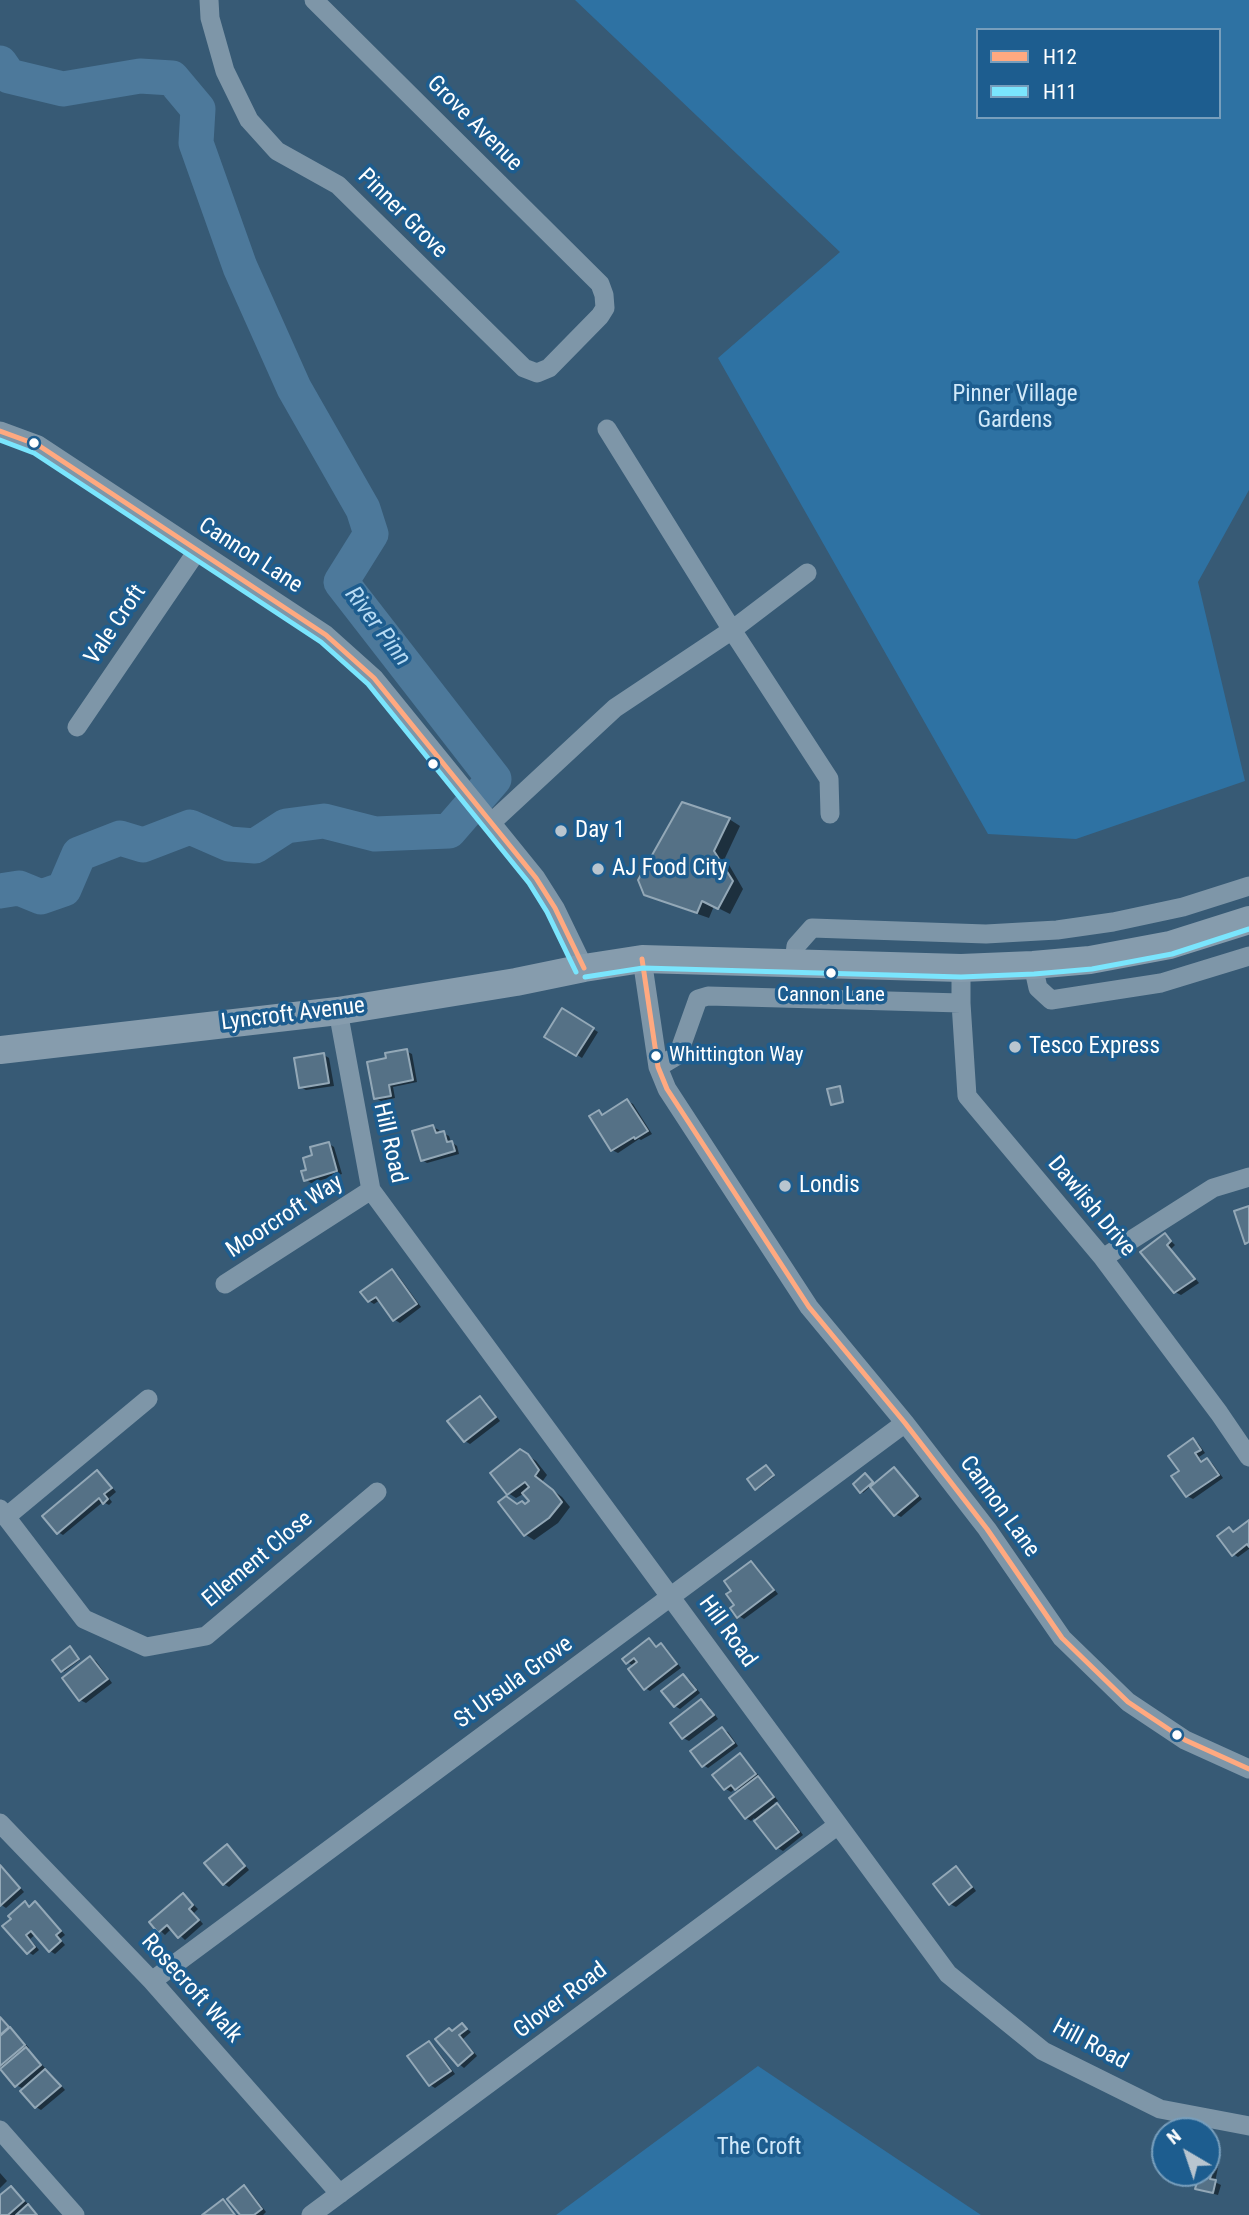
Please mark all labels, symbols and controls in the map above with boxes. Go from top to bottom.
legend [976,28,1221,119]
text: H12 [1043,45,1077,69]
street label: Grove Avenue [421,71,527,177]
text: H11 [1043,80,1077,104]
street label: Pinner Grove [351,163,453,265]
park label: Pinner Village Gardens [952,381,1078,435]
unlabelled marker [27,436,41,450]
street label: Cannon Lane [193,512,307,600]
street label: Vale Croft [79,580,153,670]
water label: River Pinn [338,582,416,672]
unlabelled marker [426,757,440,771]
place label: Day 1 [575,817,625,845]
marker: Day 1 [553,823,569,839]
place label: AJ Food City [612,855,727,883]
marker: AJ Food City [590,861,606,877]
marker: Cannon Lane [824,966,838,980]
place label: Cannon Lane [777,983,885,1009]
street label: Lyncroft Avenue [220,992,366,1038]
place label: Tesco Express [1029,1033,1160,1061]
marker: Tesco Express [1007,1039,1023,1055]
place label: Whittington Way [669,1043,804,1069]
marker: Whittington Way [649,1049,663,1063]
street label: Hill Road [366,1100,412,1186]
street label: Dawlish Drive [1041,1151,1141,1263]
street label: Moorcroft Way [222,1169,348,1265]
place label: Londis [799,1172,860,1200]
marker: Londis [777,1178,793,1194]
street label: Cannon Lane [953,1451,1045,1563]
street label: Ellement Close [197,1506,319,1614]
street label: Hill Road [692,1591,762,1673]
street label: St Ursula Grove [450,1631,578,1735]
unlabelled marker [1170,1728,1184,1742]
street label: Rosecroft Walk [135,1929,247,2049]
street label: Glover Road [509,1957,613,2045]
street label: Hill Road [1048,2014,1132,2076]
north arrow [1151,2117,1221,2187]
text: N [1162,2124,1185,2149]
park label: The Croft [717,2134,801,2162]

